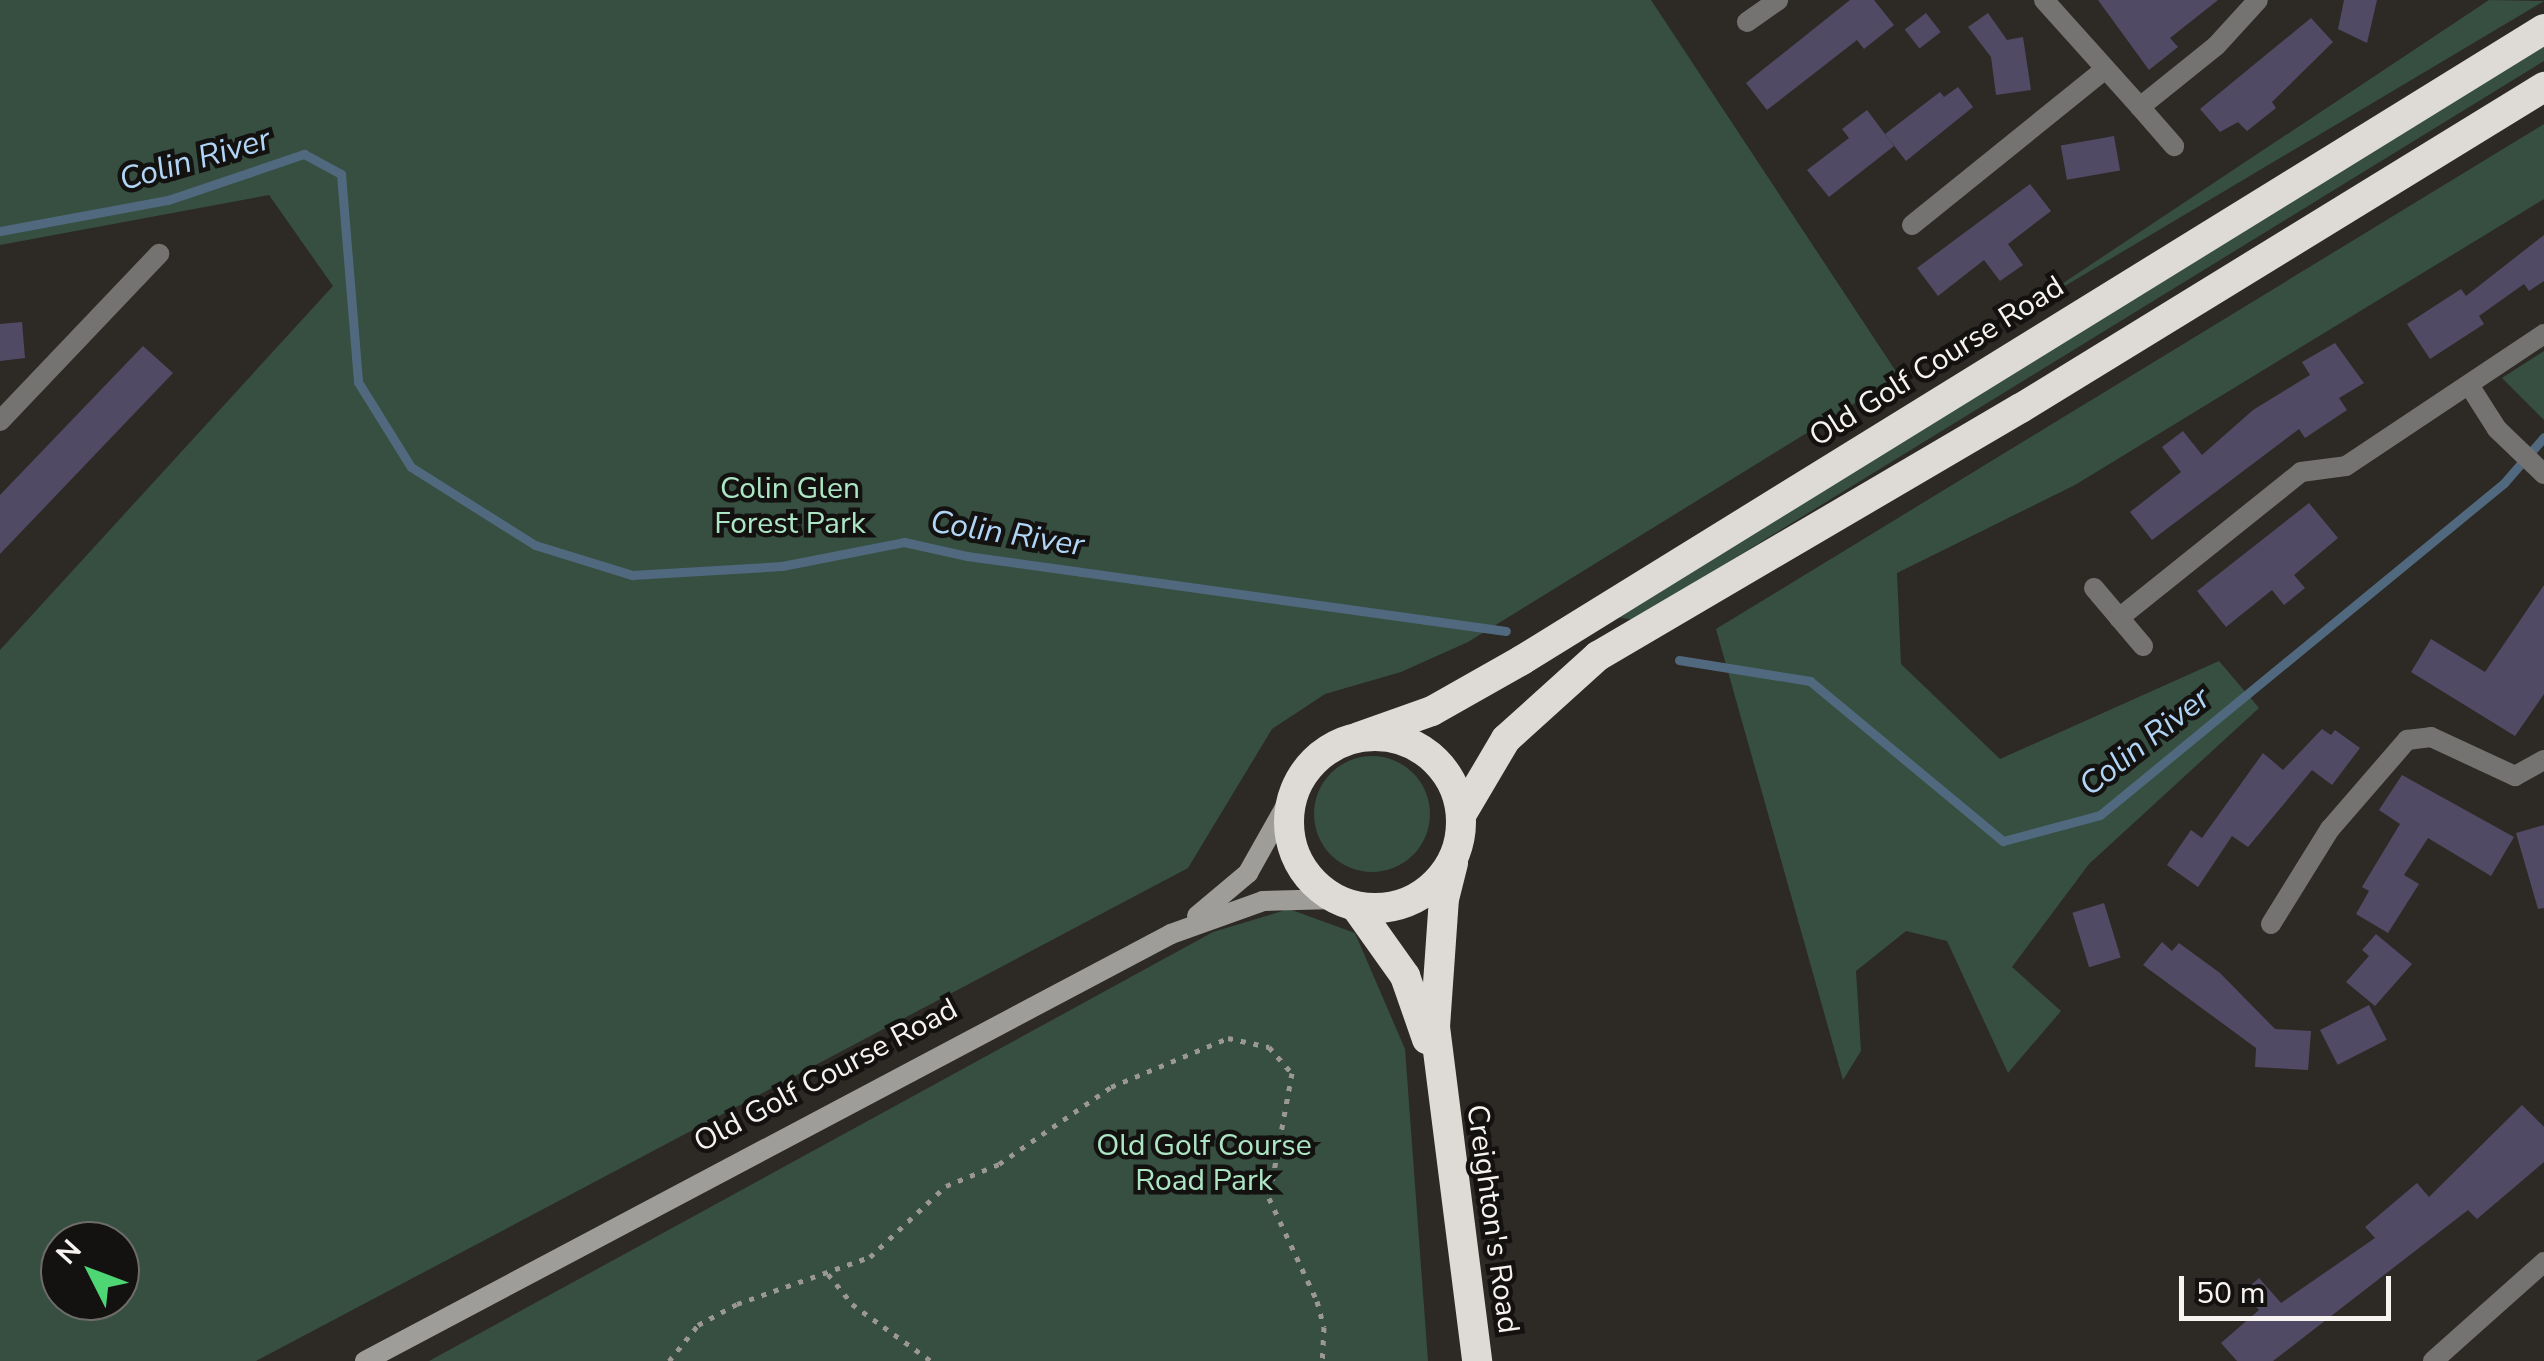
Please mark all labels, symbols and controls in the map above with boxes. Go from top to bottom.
water label: Colin River [115,120,275,200]
street label: Old Golf Course Road [1803,269,2071,455]
park label: Colin Glen Forest Park [714,471,866,542]
water label: Colin River [927,503,1087,565]
water label: Colin River [2072,679,2218,805]
street label: Old Golf Course Road [688,991,964,1161]
street label: Creighton's Road [1458,1102,1526,1336]
park label: Old Golf Course Road Park [1096,1128,1312,1198]
north arrow [40,1221,140,1321]
text: N [48,1232,90,1273]
scale bar [2184,1256,2396,1318]
text: 50 m [2196,1273,2265,1314]

